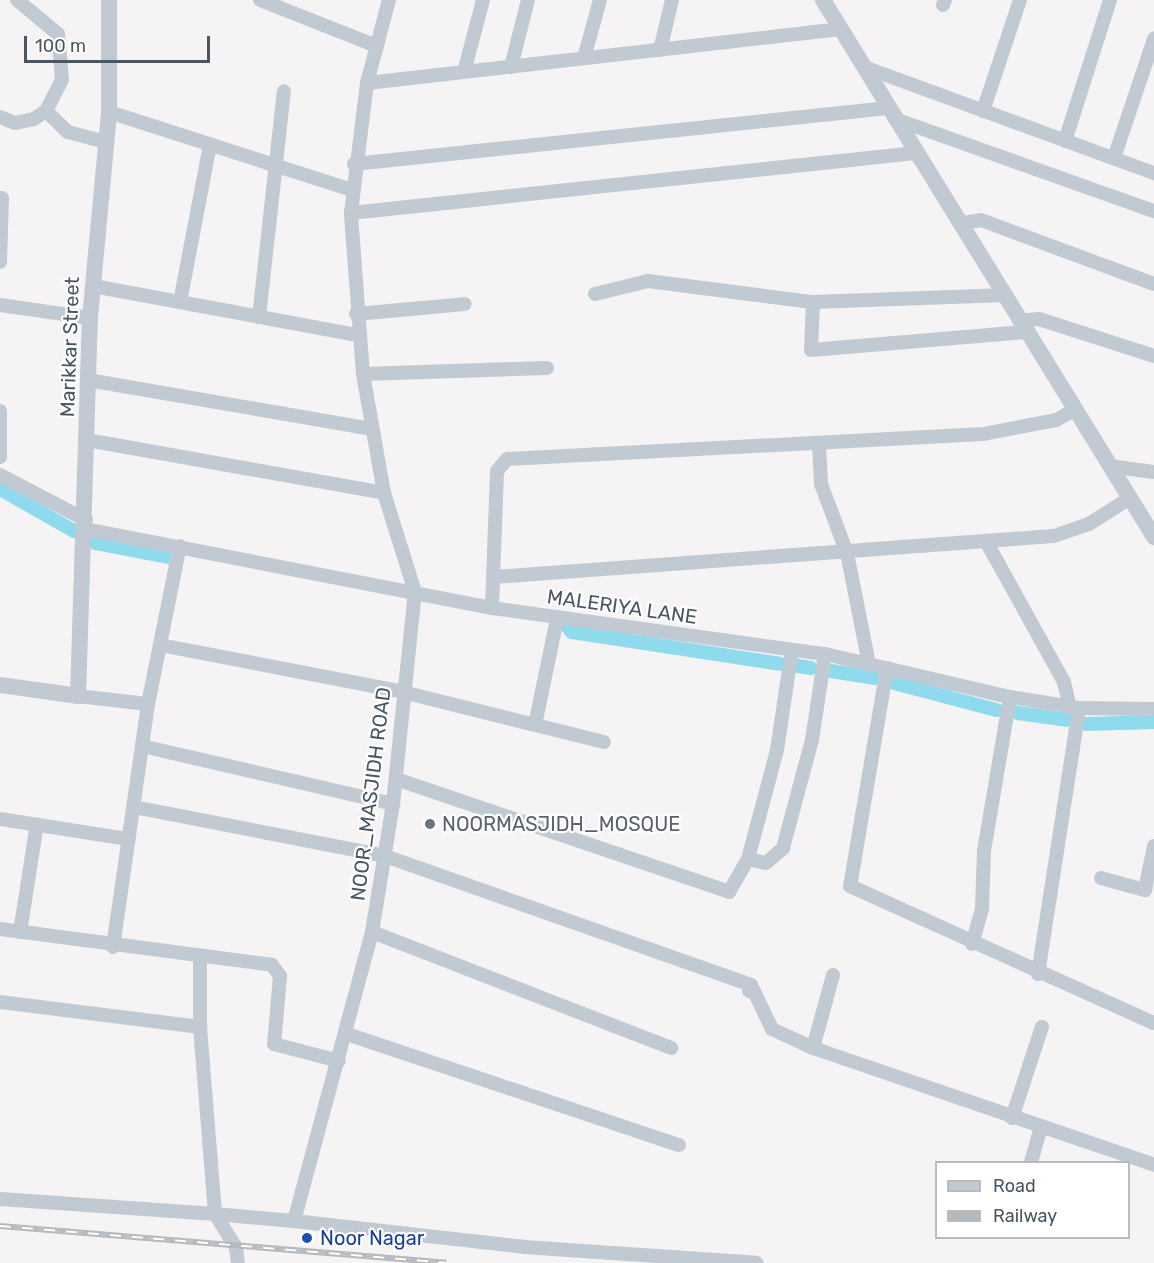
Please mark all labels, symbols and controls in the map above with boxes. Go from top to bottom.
scale bar [27,24,213,62]
text: 100 m [35,35,86,57]
street label: Marikkar Street [56,276,84,418]
street label: MALERIYA LANE [545,585,699,629]
street label: NOOR_MASJIDH ROAD [346,686,396,902]
place label: NOORMASJIDH_MOSQUE [442,812,680,836]
marker: NOORMASJIDH_MOSQUE [423,817,437,831]
legend [935,1161,1130,1239]
text: Road [993,1175,1036,1197]
text: Railway [993,1205,1057,1227]
place label: Noor Nagar [320,1226,425,1250]
marker: Noor Nagar [298,1229,316,1247]

